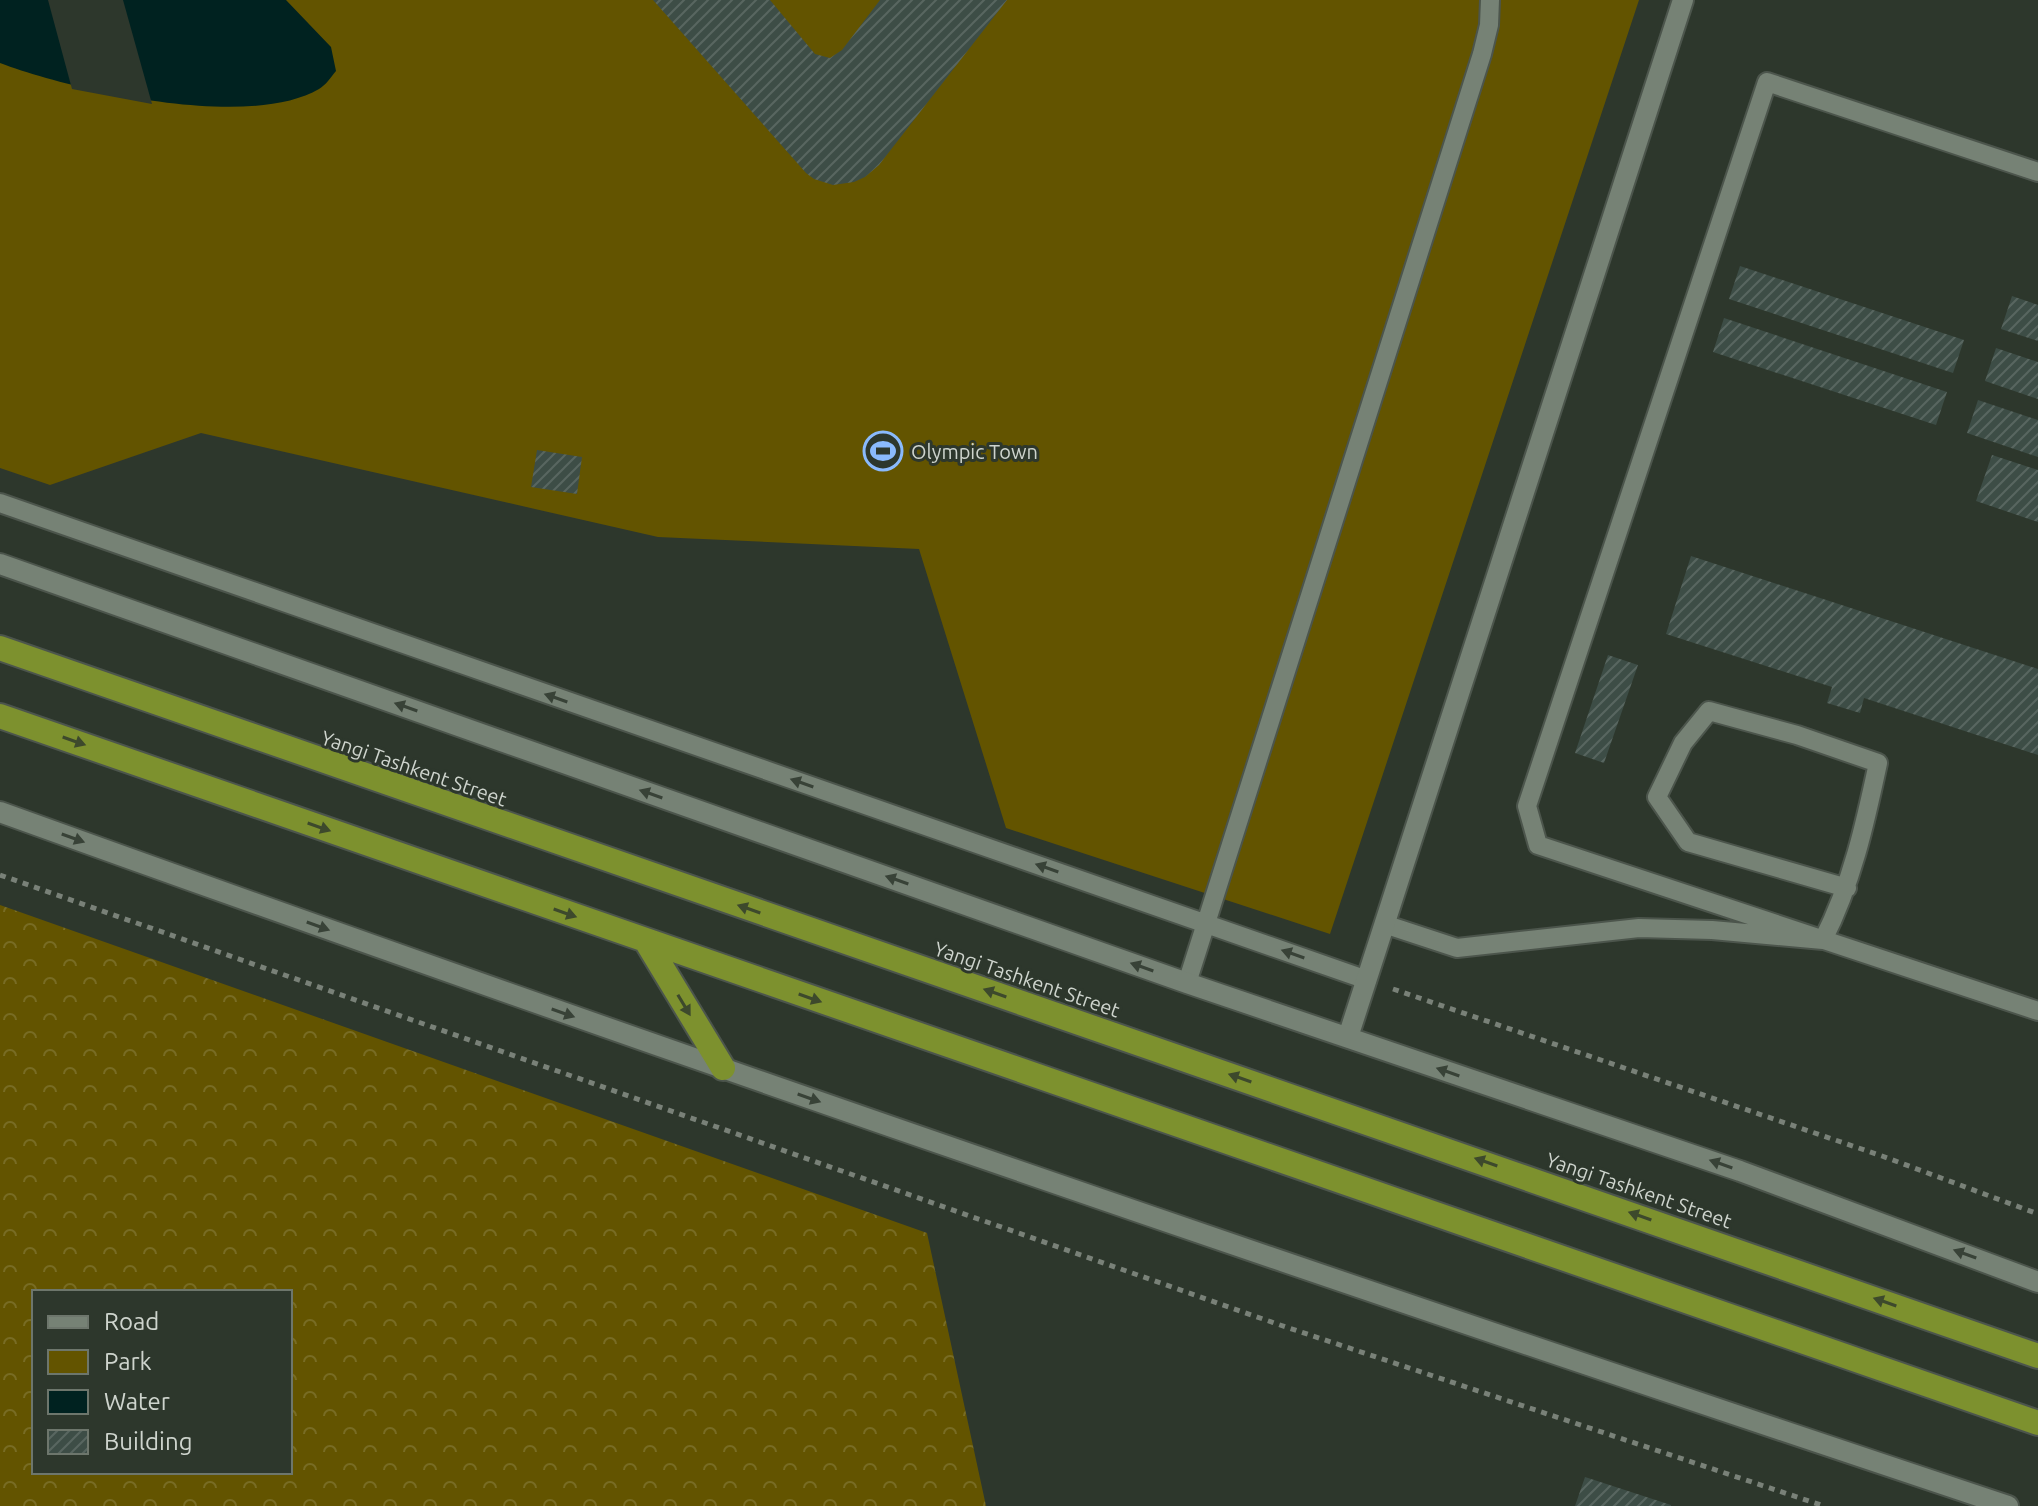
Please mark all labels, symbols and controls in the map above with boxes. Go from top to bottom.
sports icon: Olympic Town [862,430,904,472]
place label: Olympic Town [911,440,1038,463]
one-way arrow [544,691,568,703]
one-way arrow [394,700,418,713]
street label: Yangi Tashkent Street [318,725,510,811]
one-way arrow [62,736,86,748]
one-way arrow [789,777,813,789]
one-way arrow [639,787,663,799]
one-way arrow [307,822,331,834]
one-way arrow [62,833,86,845]
one-way arrow [1035,862,1059,874]
one-way arrow [884,873,908,886]
one-way arrow [736,902,760,914]
one-way arrow [553,907,577,919]
one-way arrow [306,921,330,933]
street label: Yangi Tashkent Street [931,936,1123,1022]
one-way arrow [1281,947,1305,959]
one-way arrow [1130,960,1154,972]
one-way arrow [982,987,1006,999]
one-way arrow [799,992,823,1004]
one-way arrow [677,994,691,1016]
one-way arrow [551,1008,575,1020]
one-way arrow [1436,1065,1460,1077]
one-way arrow [1228,1071,1252,1083]
one-way arrow [797,1093,821,1105]
street label: Yangi Tashkent Street [1543,1147,1735,1233]
one-way arrow [1474,1156,1498,1168]
one-way arrow [1709,1158,1733,1170]
one-way arrow [1628,1209,1652,1221]
one-way arrow [1953,1248,1977,1260]
legend [32,1290,292,1474]
one-way arrow [1873,1295,1897,1308]
text: Road [104,1308,159,1335]
text: Park [104,1348,152,1375]
text: Water [104,1388,170,1415]
text: Building [104,1428,192,1455]

